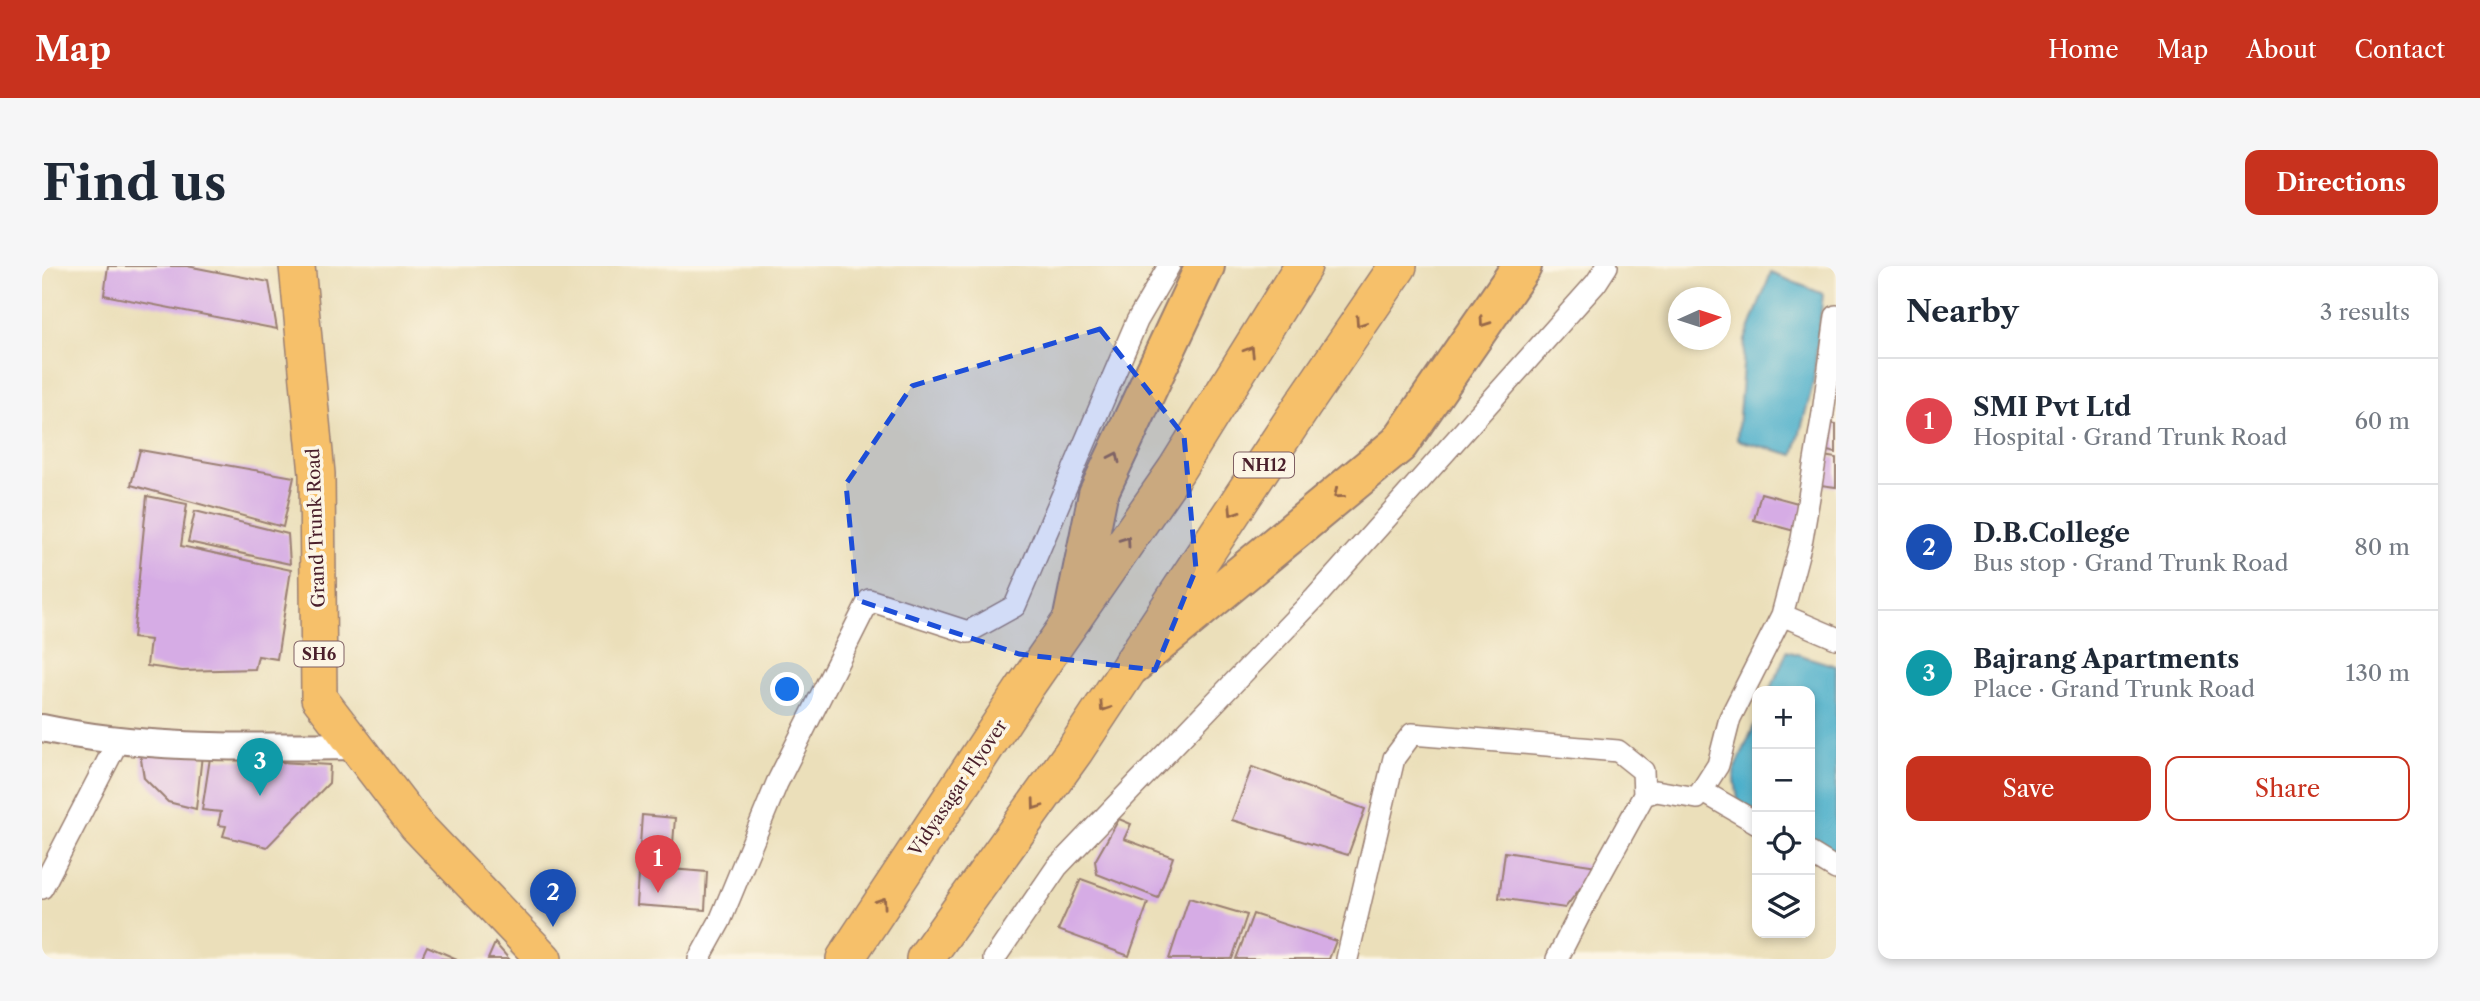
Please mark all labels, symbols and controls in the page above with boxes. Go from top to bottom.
text: Map [35,29,111,70]
text: Home [2048,35,2119,64]
text: Map [2157,35,2208,64]
text: About [2246,35,2317,64]
text: Contact [2355,35,2445,64]
button: Directions [2245,150,2438,215]
text: Find us [42,152,226,213]
north arrow [1668,287,1731,350]
text: Nearby [1906,293,2019,330]
text: 3 results [2320,298,2410,326]
one-way arrow [1356,314,1368,327]
one-way arrow [1480,314,1492,327]
one-way arrow [1242,345,1255,358]
text: SMI Pvt Ltd [1973,391,2131,423]
text: 1 [1924,407,1934,435]
text: 60 m [2354,407,2410,435]
text: Hospital · Grand Trunk Road [1973,423,2287,451]
street label: Grand Trunk Road [302,448,330,608]
one-way arrow [1107,452,1121,464]
road number: NH12 [1234,452,1294,477]
one-way arrow [1334,486,1346,499]
one-way arrow [1229,503,1241,516]
text: D.B.College [1973,517,2130,549]
text: 2 [1922,533,1936,561]
text: 80 m [2354,533,2410,561]
one-way arrow [1118,536,1130,549]
text: Bus stop · Grand Trunk Road [1973,549,2288,577]
road number: SH6 [294,642,344,666]
text: Bajrang Apartments [1973,643,2239,675]
text: 3 [1923,659,1936,687]
text: 130 m [2346,659,2410,687]
your location [770,672,804,706]
text: Place · Grand Trunk Road [1973,675,2255,703]
map controls [1752,686,1815,938]
button: + [1752,686,1815,749]
one-way arrow [1099,699,1112,712]
street label: Vidyasagar Flyover [903,715,1012,861]
pin: 3 [237,738,283,796]
button: − [1752,749,1815,812]
button: Save [1906,756,2151,821]
button: Share [2165,756,2410,821]
one-way arrow [1031,797,1044,810]
button: locate [1752,812,1815,875]
pin: 1 [635,835,681,893]
pin: 2 [530,869,576,927]
button: layers [1752,875,1815,938]
one-way arrow [874,897,887,910]

